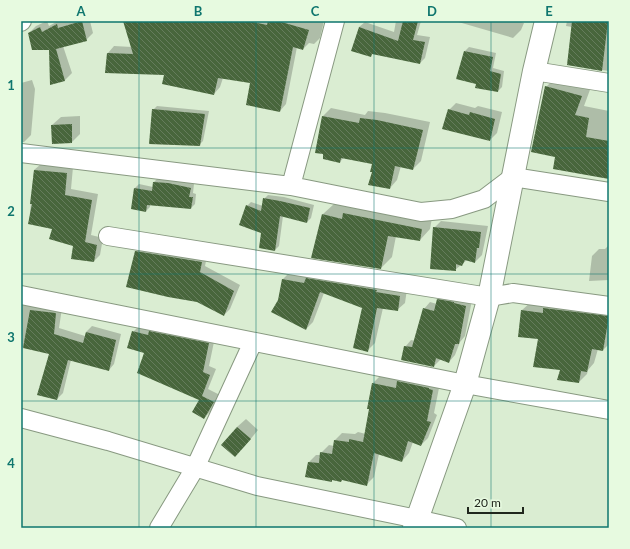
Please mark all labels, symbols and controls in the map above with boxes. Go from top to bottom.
text: A [75,3,86,19]
text: B [194,3,203,19]
text: C [311,3,320,19]
text: D [427,3,437,19]
text: E [545,3,553,19]
text: 1 [7,77,15,93]
text: 2 [7,203,15,219]
text: 3 [7,329,15,345]
text: 4 [7,455,15,471]
scale bar [468,489,523,515]
text: 20 m [474,495,501,510]

